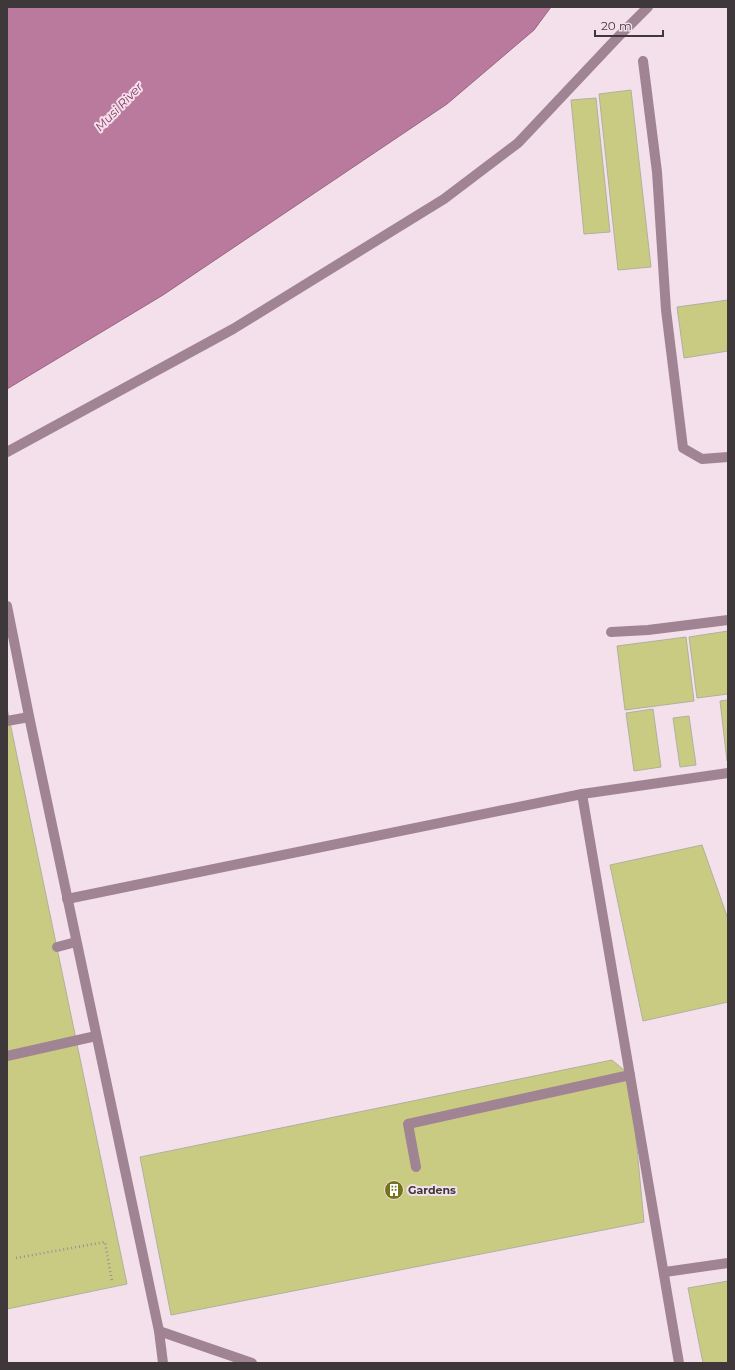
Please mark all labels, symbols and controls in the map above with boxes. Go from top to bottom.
scale bar [595,12,663,38]
text: 20 m [601,18,632,33]
water label: Musi River [92,79,146,134]
building icon: Gardens [383,1179,405,1201]
place label: Gardens [408,1183,456,1197]

